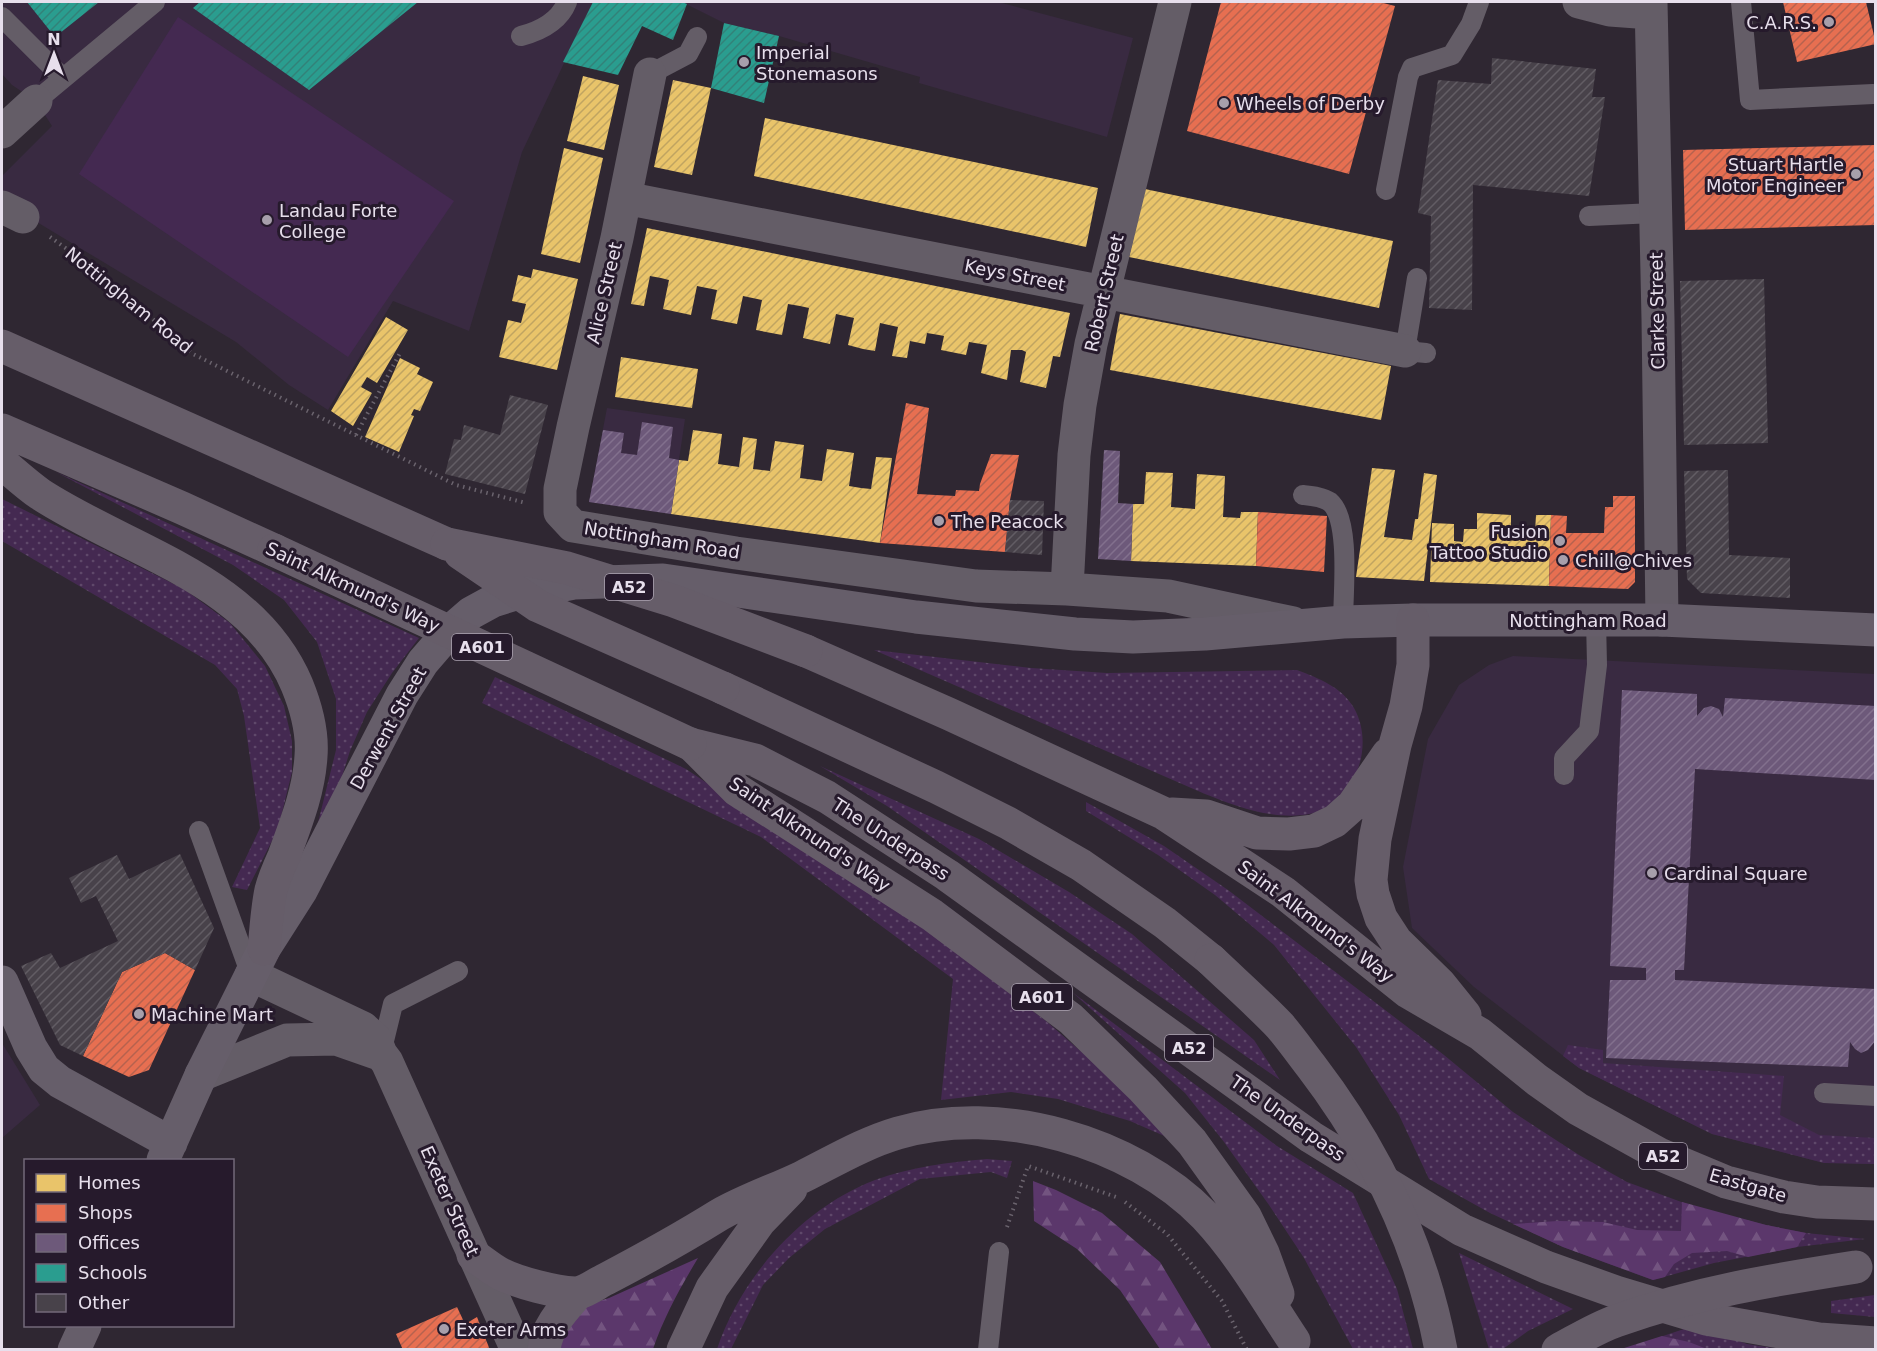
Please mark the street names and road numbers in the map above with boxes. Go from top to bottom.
street label: Robert Street [1080,232,1128,354]
street label: Alice Street [582,240,626,346]
street label: Nottingham Road [61,242,197,358]
street label: Clarke Street [1645,252,1669,370]
street label: Keys Street [963,255,1067,295]
street label: Nottingham Road [583,517,741,563]
street label: Saint Alkmund's Way [263,537,444,637]
road number: A52 [605,574,653,600]
street label: Nottingham Road [1509,610,1667,631]
road number: A601 [452,634,512,660]
street label: Derwent Street [346,663,430,793]
street label: Saint Alkmund's Way [726,772,895,896]
street label: The Underpass [828,793,953,885]
street label: Saint Alkmund's Way [1234,856,1398,987]
road number: A601 [1012,984,1072,1010]
road number: A52 [1165,1035,1213,1061]
street label: The Underpass [1226,1070,1349,1165]
street label: Exeter Street [416,1143,484,1259]
road number: A52 [1639,1143,1687,1169]
street label: Eastgate [1707,1164,1789,1206]

